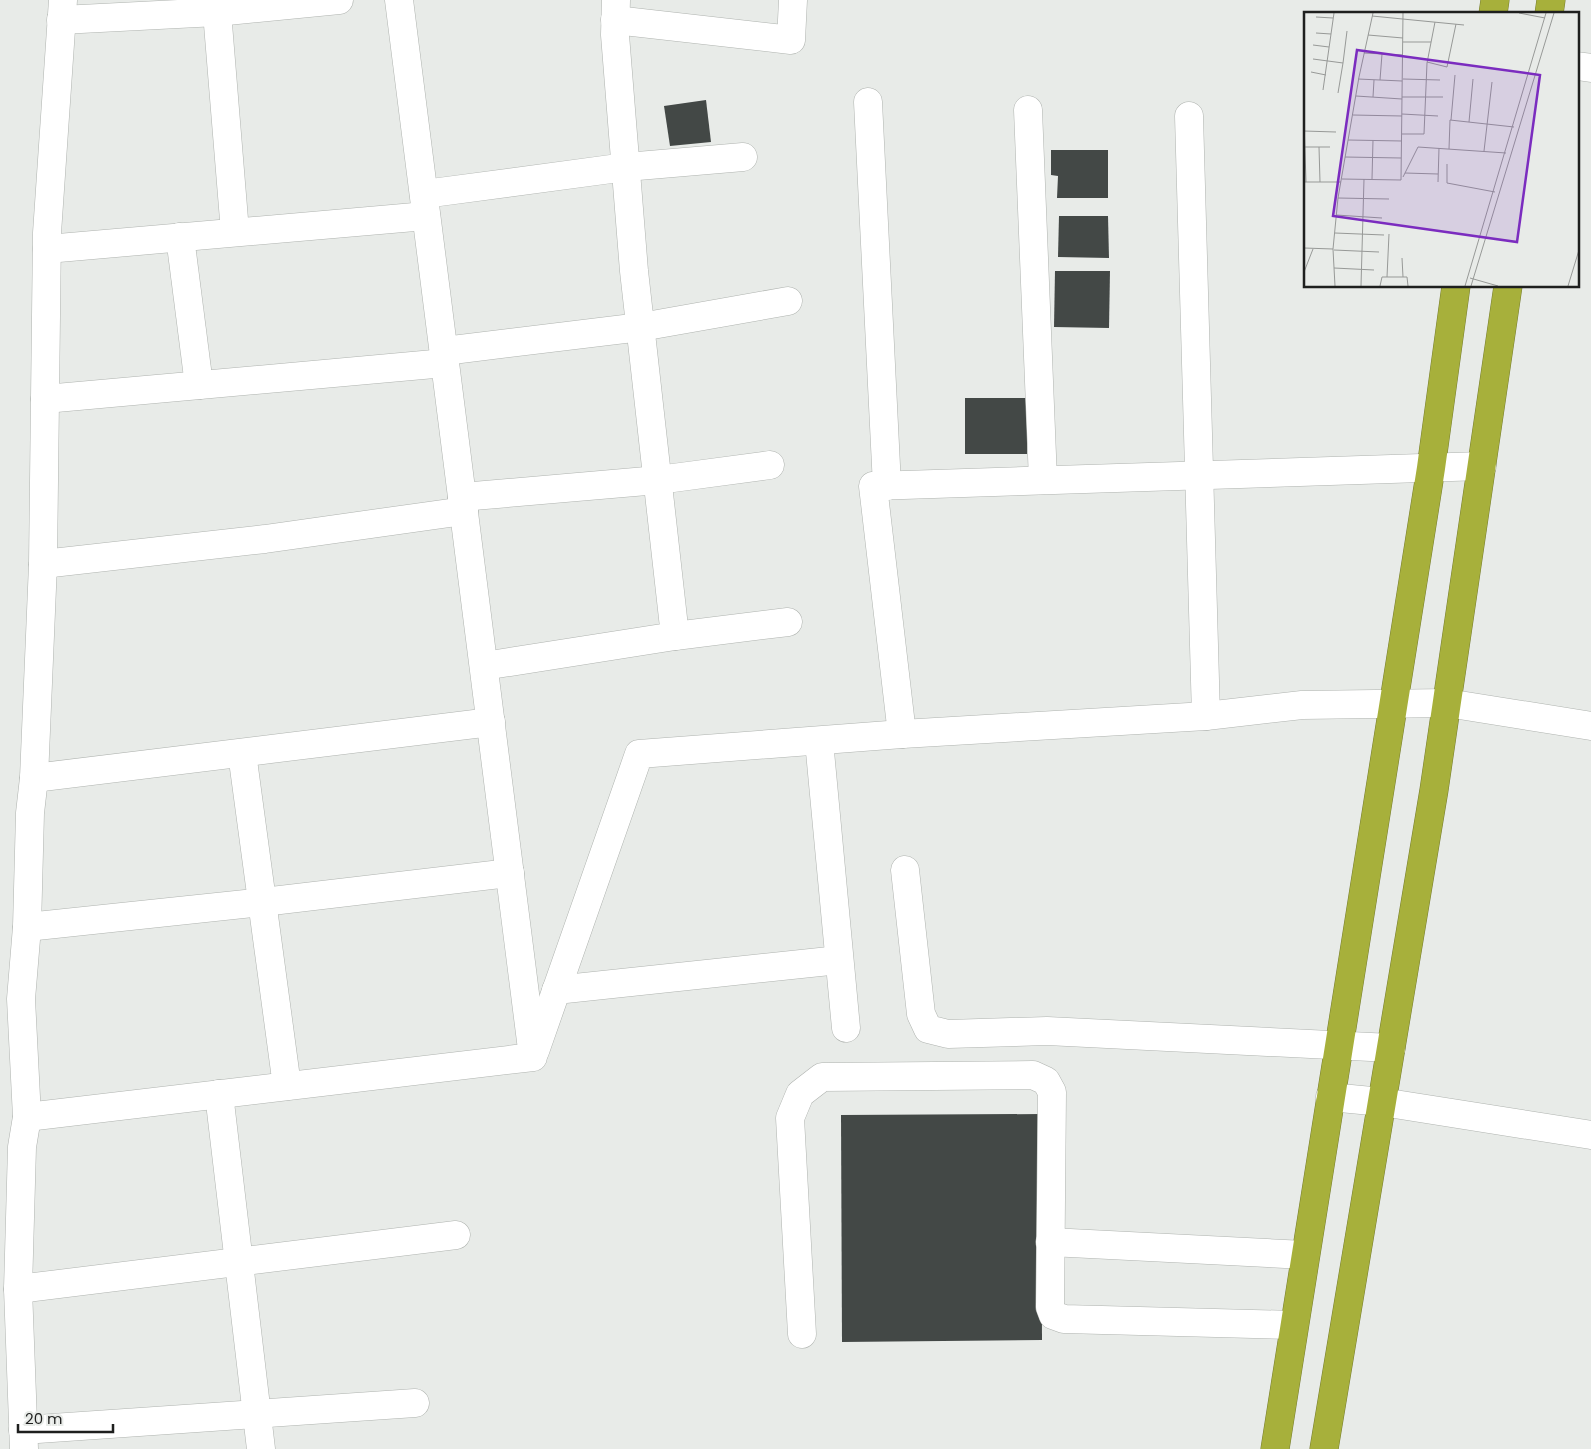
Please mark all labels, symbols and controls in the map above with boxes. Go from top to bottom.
inset map [1304,12,1578,288]
scale bar [18,1402,112,1434]
text: 20 m [25,1408,63,1429]

